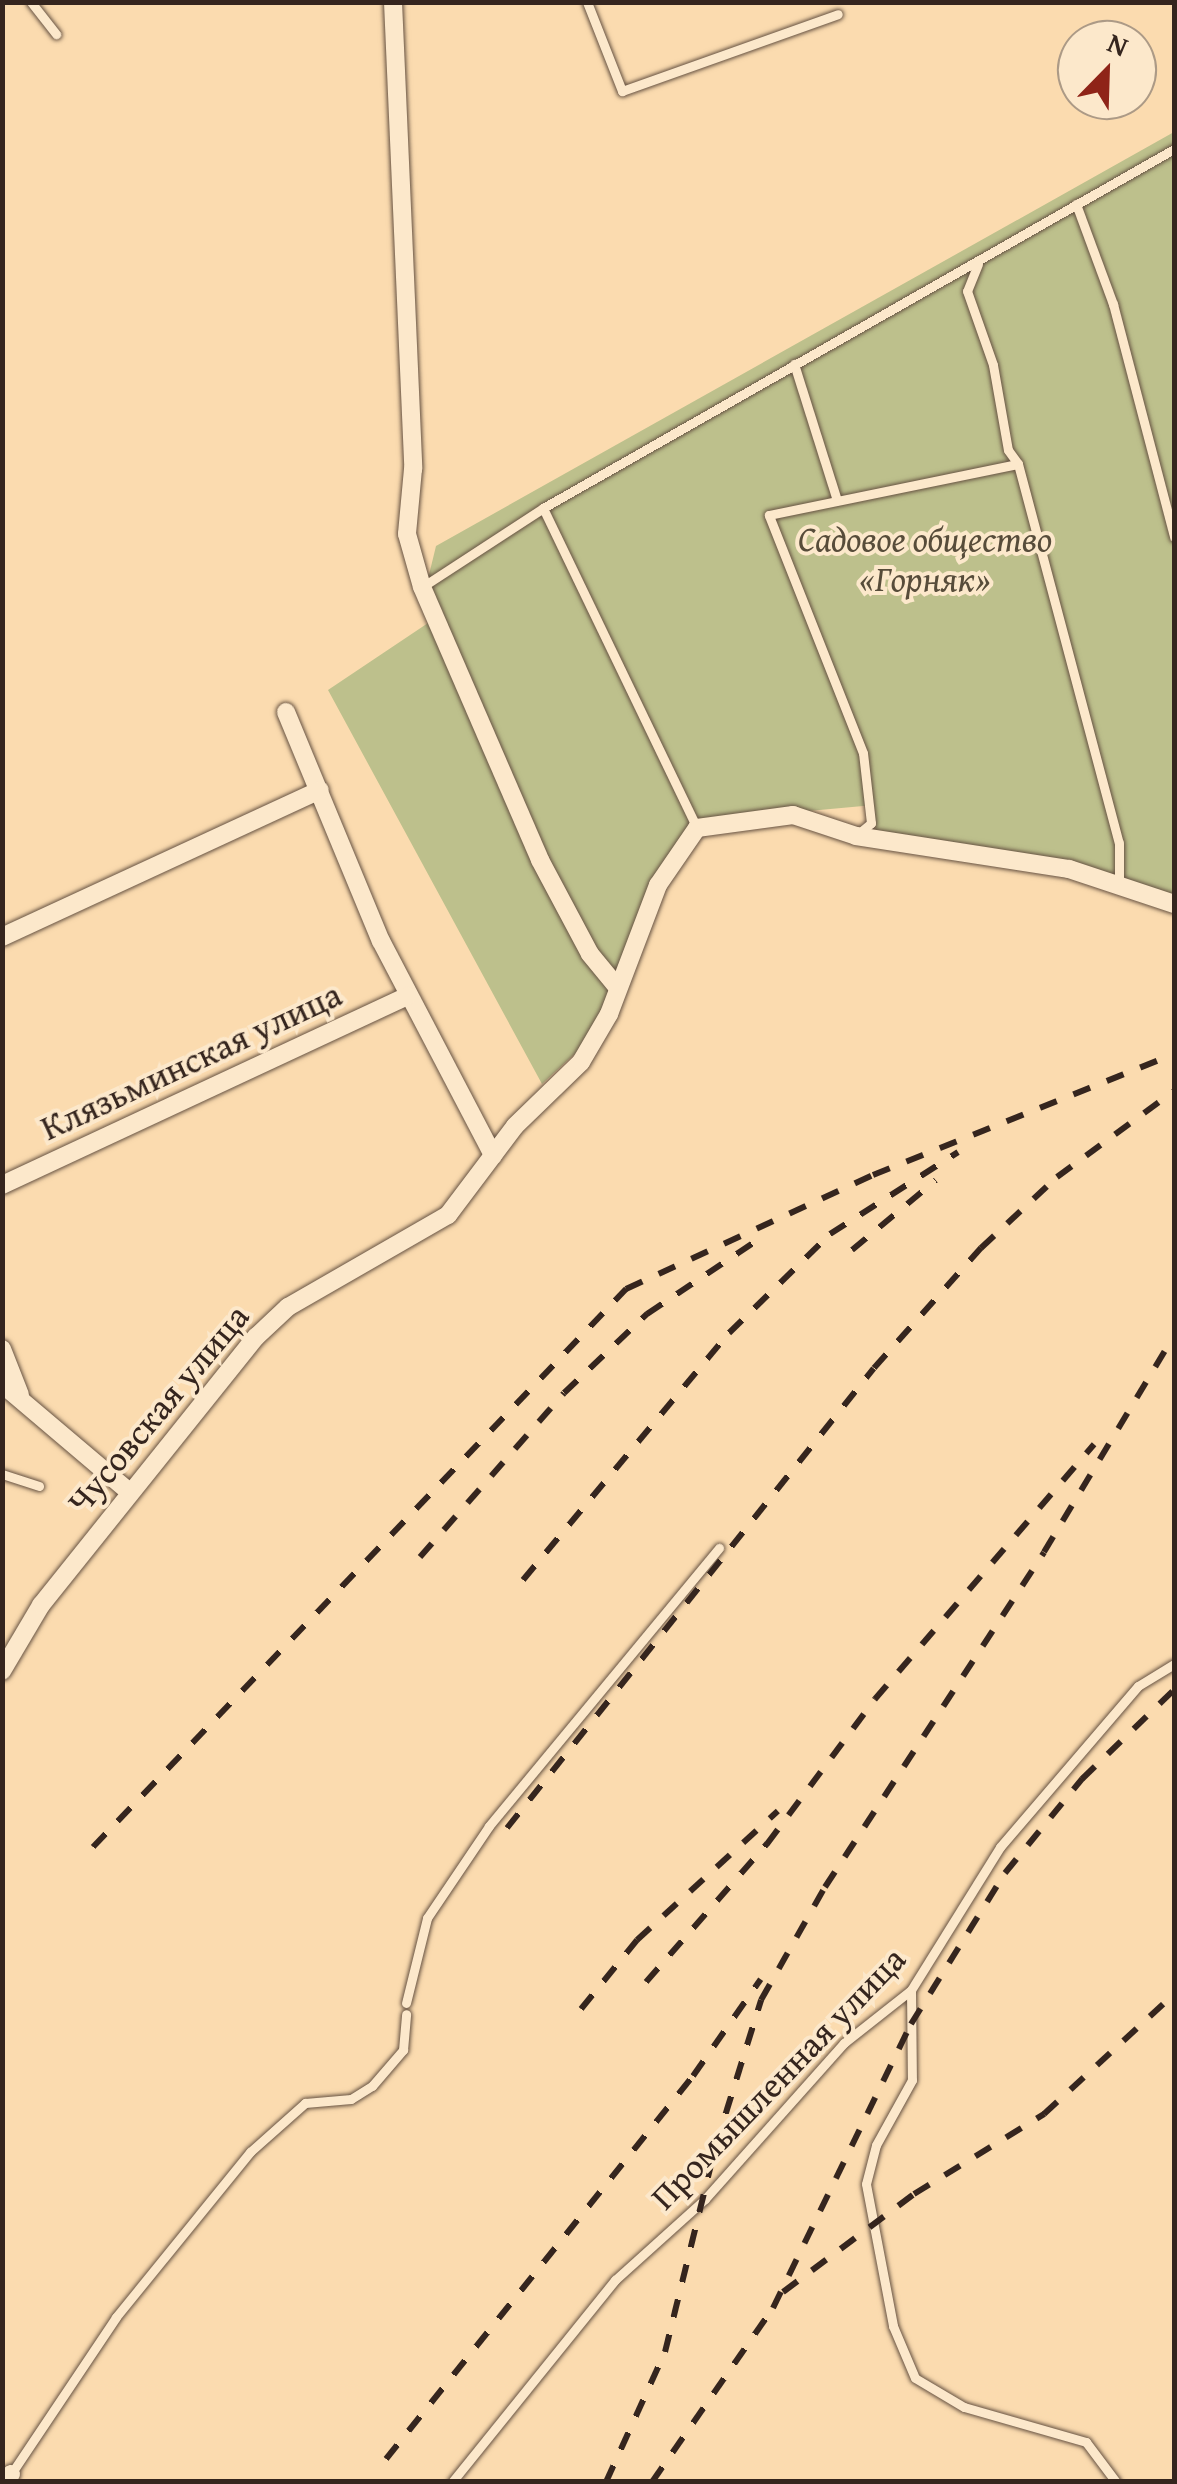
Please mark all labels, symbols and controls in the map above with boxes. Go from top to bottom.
north arrow [1057,20,1157,120]
text: N [1102,21,1135,66]
park label: Садовое общество «Горняк» [798,518,1052,600]
street label: Клязьминская улица [34,973,348,1149]
street label: Чусовская улица [58,1296,258,1522]
street label: Промышленная улица [642,1938,914,2218]

